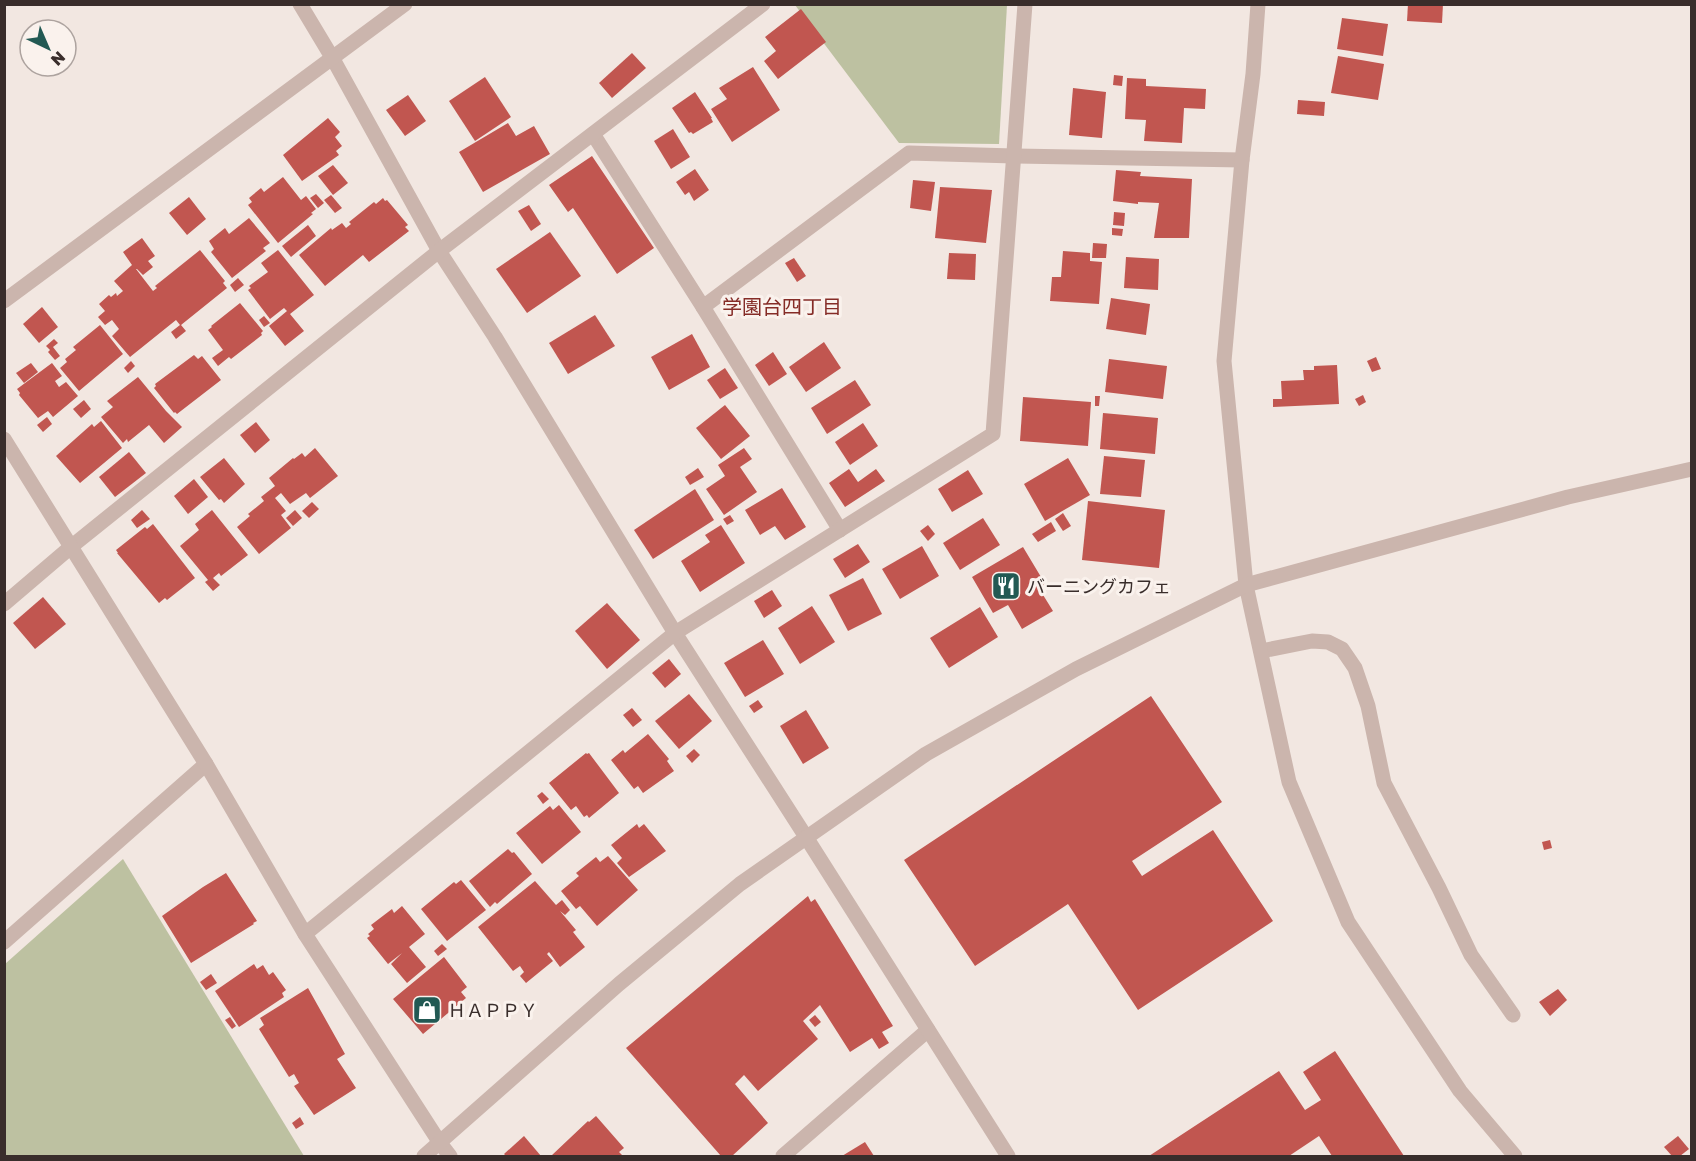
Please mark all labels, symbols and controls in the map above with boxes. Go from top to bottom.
north arrow [18,18,78,78]
text: N [47,47,70,70]
district label: 学園台四丁目 [722,294,842,318]
restaurant icon: バーニングカフェ [990,570,1022,602]
place label: バーニングカフェ [1027,575,1171,597]
shop icon: ＨＡＰＰＹ [411,994,443,1026]
place label: ＨＡＰＰＹ [448,999,538,1021]

